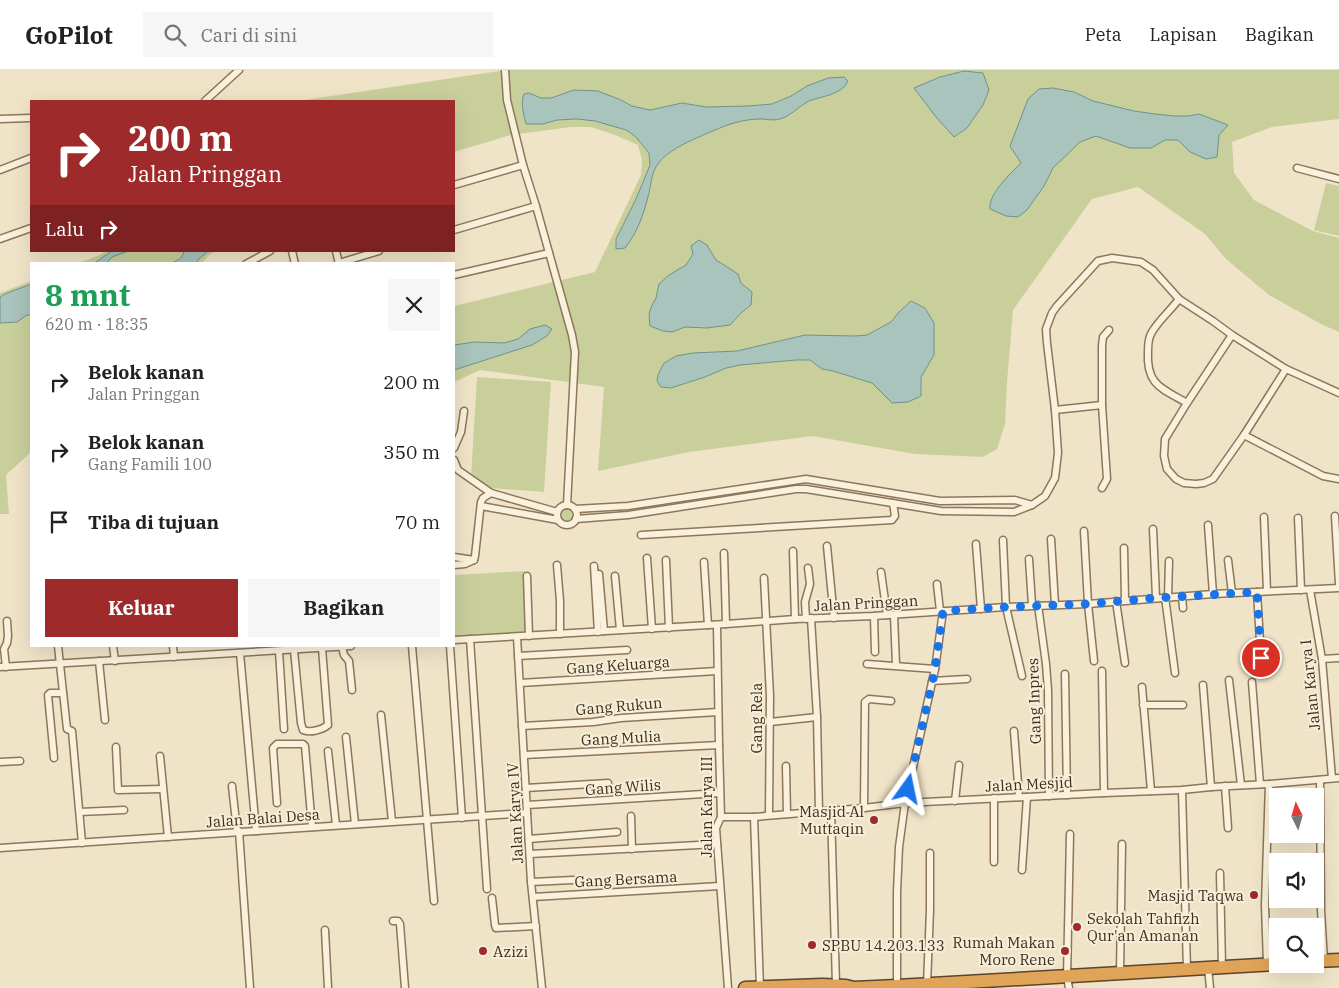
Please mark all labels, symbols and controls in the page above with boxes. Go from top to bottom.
search box [143,12,493,57]
text: GoPilot [25,19,113,51]
icon: search [161,21,189,49]
text: Cari di sini [201,23,297,47]
text: Peta [1085,23,1122,46]
text: Lapisan [1150,23,1217,46]
text: Bagikan [1245,23,1314,46]
text: 200 m [128,115,233,161]
icon: right [45,120,110,185]
text: Jalan Pringgan [128,159,282,188]
icon: right [94,215,122,243]
text: Lalu [45,217,84,241]
text: 8 mnt [45,275,130,314]
button: close [388,279,440,331]
text: 620 m · 18:35 [45,314,148,334]
text: Belok kanan [88,360,204,384]
icon: right [45,368,73,396]
text: 200 m [383,370,440,394]
text: Jalan Pringgan [88,384,200,404]
text: Belok kanan [88,430,204,454]
icon: right [45,438,73,466]
text: 350 m [383,440,440,464]
text: Gang Famili 100 [88,454,212,474]
icon: arrive [45,508,73,536]
text: Tiba di tujuan [88,510,219,534]
text: 70 m [395,510,440,534]
button: Keluar [45,579,238,637]
button: Bagikan [248,579,440,637]
street label: Jalan Pringgan [813,591,919,615]
pin [1240,637,1282,679]
street label: Jalan Karya I [1296,639,1324,731]
icon: arrive [1247,644,1275,672]
street label: Gang Keluarga [566,652,670,678]
street label: Gang Inpres [1023,658,1045,744]
street label: Gang Rela [747,683,766,753]
street label: Gang Rukun [575,693,664,719]
street label: Gang Mulia [580,726,662,750]
street label: Jalan Karya III [697,756,716,858]
street label: Jalan Karya IV [503,762,527,864]
position arrow [881,762,933,814]
street label: Jalan Mesjid [985,772,1073,796]
street label: Gang Wilis [584,775,662,799]
north arrow [1269,788,1324,842]
map controls [1269,788,1324,973]
place label: Masjid Al Muttaqin [799,802,864,838]
street label: Jalan Balai Desa [205,805,321,831]
marker: Masjid Al Muttaqin [868,814,880,826]
button: sound [1269,853,1324,908]
street label: Gang Bersama [574,867,678,891]
place label: Masjid Taqwa [1147,886,1244,905]
marker: Masjid Taqwa [1248,889,1260,901]
place label: Sekolah Tahfizh Qur'an Amanan [1087,909,1200,945]
button: search [1269,918,1324,973]
marker: Sekolah Tahfizh Qur'an Amanan [1071,921,1083,933]
place label: Rumah Makan Moro Rene [953,933,1055,969]
place label: SPBU 14.203.133 [822,936,945,955]
marker: SPBU 14.203.133 [806,939,818,951]
place label: Azizi [493,942,528,961]
marker: Azizi [477,945,489,957]
marker: Rumah Makan Moro Rene [1059,945,1071,957]

